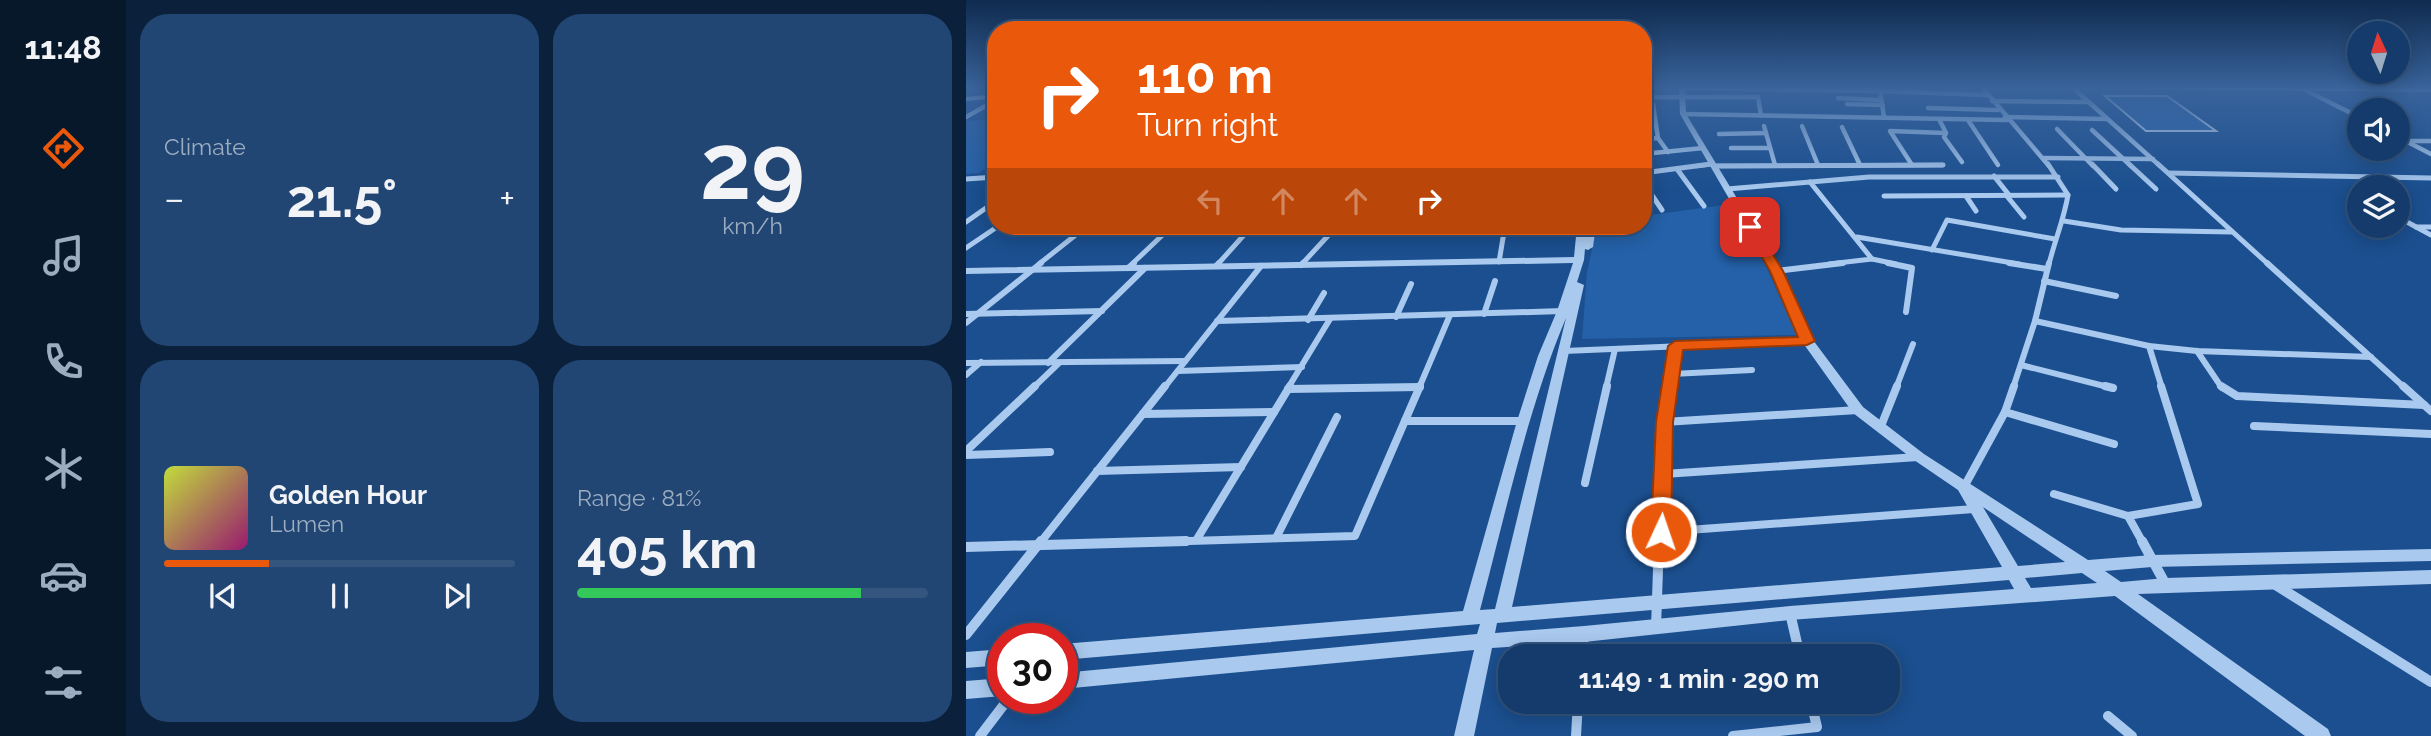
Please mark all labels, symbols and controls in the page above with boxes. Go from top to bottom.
north arrow [2347,21,2410,84]
map controls [2347,21,2410,238]
text: 11:48 [24,29,102,66]
text: 110 m [1137,47,1273,104]
icon: right [1022,49,1113,140]
button: sound [2347,98,2410,161]
text: Turn right [1137,106,1278,143]
text: 29 [700,113,805,220]
icon: directions [39,124,88,173]
text: Climate [164,133,246,160]
text: 21.5° [287,168,397,229]
button: layers [2347,175,2410,238]
text: − [164,176,184,221]
text: + [499,176,515,221]
icon: left [1191,182,1229,220]
icon: ahead [1264,182,1302,220]
icon: ahead [1337,182,1375,220]
icon: right [1410,182,1448,220]
pin [1720,197,1780,257]
icon: arrive [1731,208,1769,246]
text: km/h [722,212,783,239]
icon: music [39,231,88,280]
icon: phone [39,337,88,386]
icon: climate [39,444,88,493]
text: Golden Hour [269,480,427,510]
text: Range · 81% [577,484,701,511]
position arrow [1624,495,1698,569]
text: Lumen [269,510,344,537]
text: 405 km [577,519,757,580]
icon: car [39,551,88,600]
icon: previous [204,577,242,615]
icon: pause [321,577,359,615]
icon: next [438,577,476,615]
speed limit sign: 30 [987,623,1078,714]
icon: filters [39,658,88,707]
text: 11:49 · 1 min · 290 m [1579,664,1819,694]

